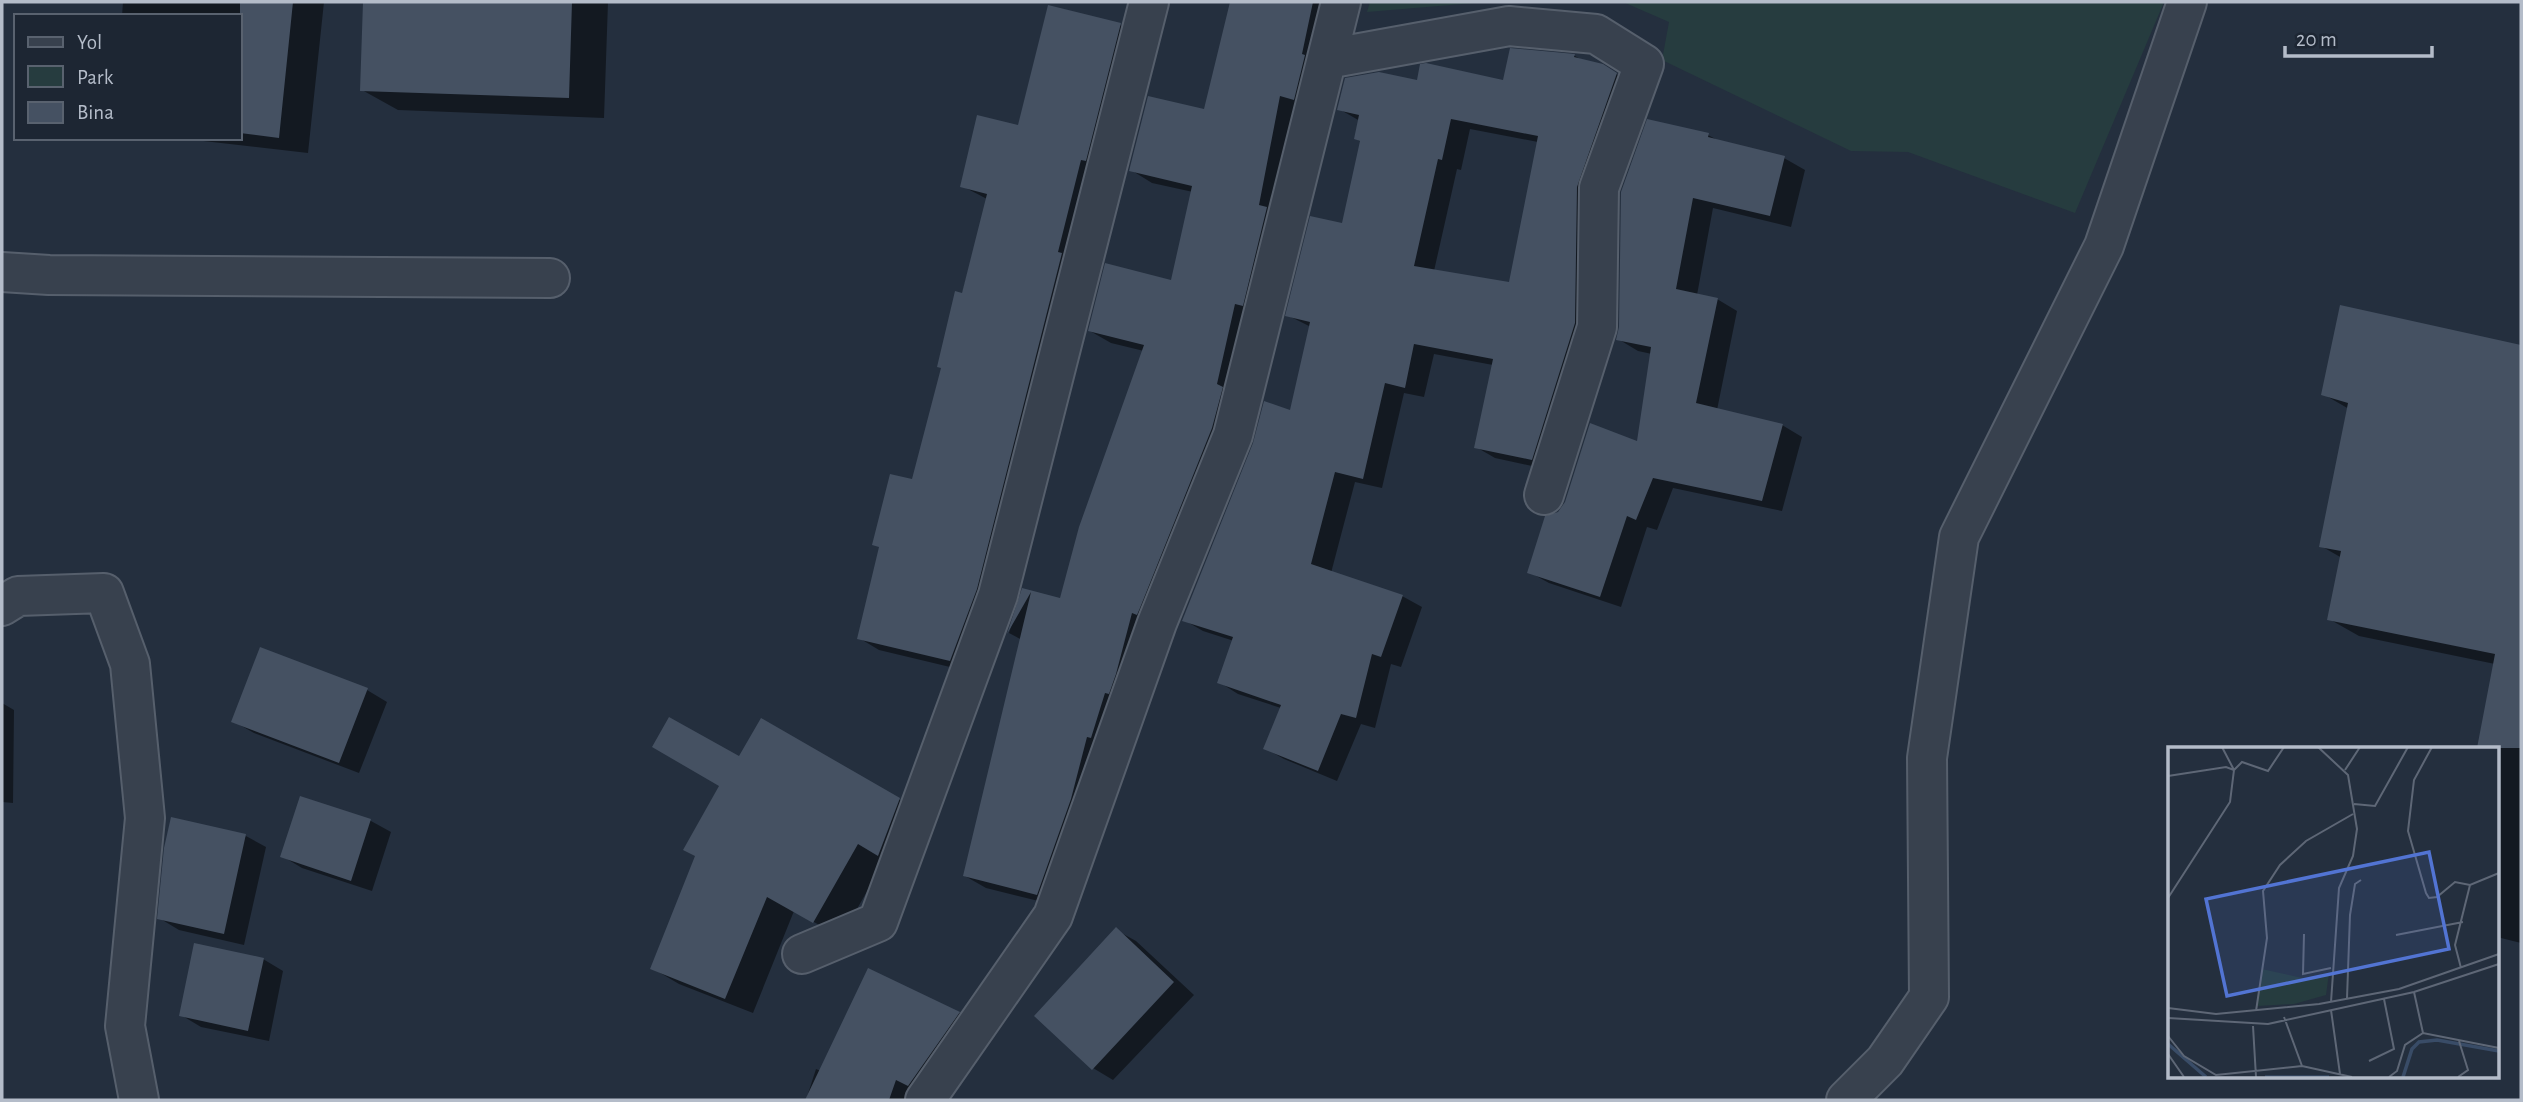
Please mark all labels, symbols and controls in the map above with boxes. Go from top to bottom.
legend [14,14,242,140]
scale bar [2285,14,2432,58]
text: 20 m [2296,29,2337,50]
text: Yol [77,32,102,53]
text: Park [77,67,114,88]
text: Bina [77,102,114,123]
inset map [2168,747,2498,1078]

